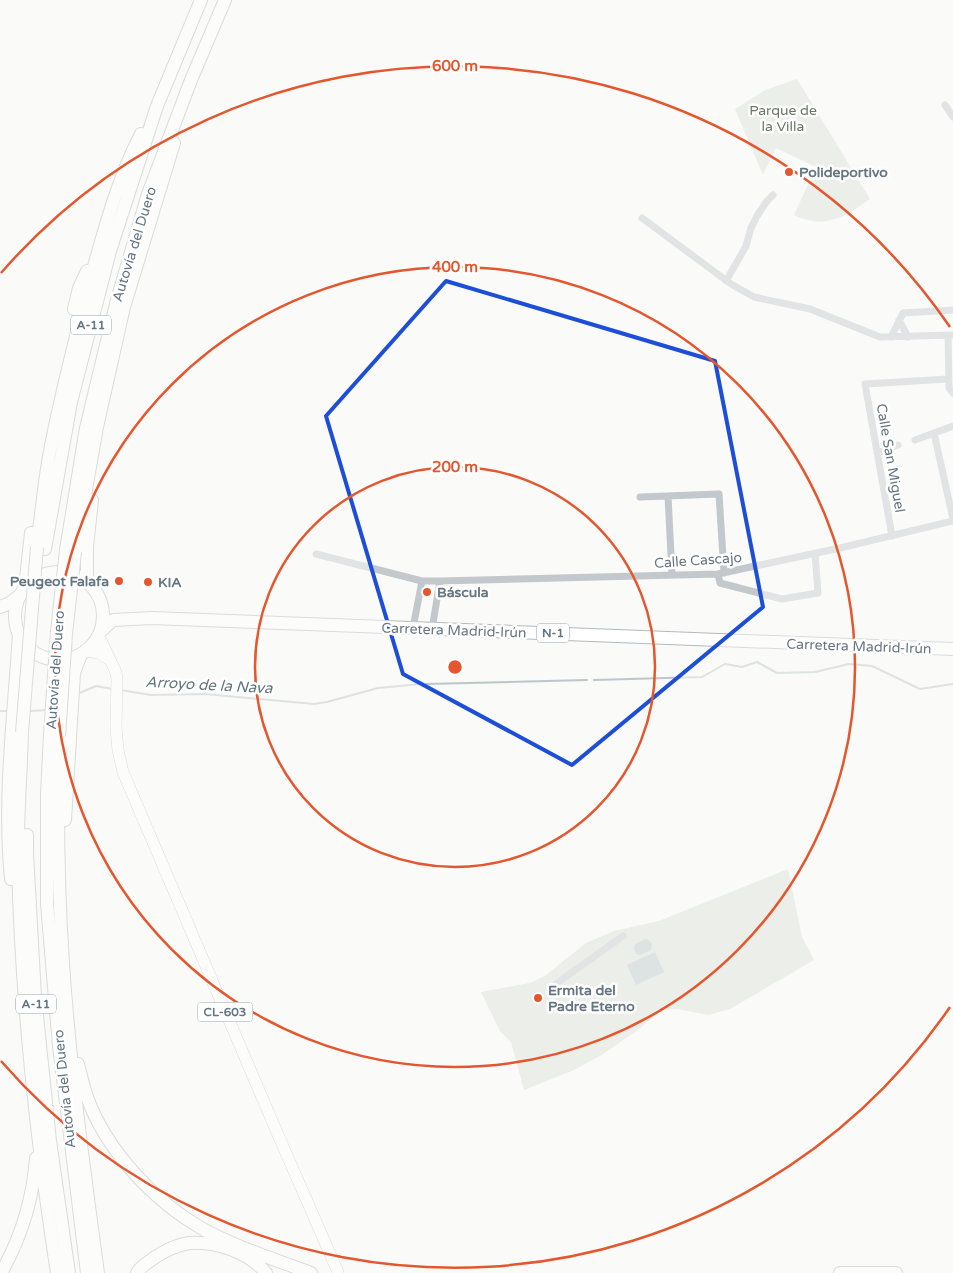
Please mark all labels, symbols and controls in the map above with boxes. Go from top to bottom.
text: 600 m [432,57,478,75]
park label: Parque de la Villa [749,102,817,135]
place label: Polideportivo [799,164,888,181]
marker: Polideportivo [783,166,795,178]
street label: Autovía del Duero [109,185,160,304]
text: 400 m [432,258,478,276]
road number: A-11 [71,316,111,334]
street label: Calle San Miguel [873,402,908,514]
text: 200 m [432,458,478,476]
street label: Calle Cascajo [654,549,742,572]
place label: Peugeot Falafa [10,573,109,590]
place label: KIA [158,574,182,591]
marker: Peugeot Falafa [113,575,125,587]
marker: KIA [142,576,154,588]
place label: Báscula [437,584,489,601]
marker: Báscula [421,586,433,598]
street label: Autovía del Duero [43,610,68,730]
street label: Carretera Madrid-Irún [381,619,527,642]
road number: N-1 [537,624,569,642]
street label: Carretera Madrid-Irún [786,635,932,658]
centre of rings [446,658,464,676]
water label: Arroyo de la Nava [145,673,273,697]
place label: Ermita del Padre Eterno [548,982,635,1015]
marker: Ermita del Padre Eterno [532,992,544,1004]
road number: A-11 [16,994,56,1014]
road number: CL-603 [198,1002,252,1022]
street label: Autovía del Duero [50,1029,79,1149]

